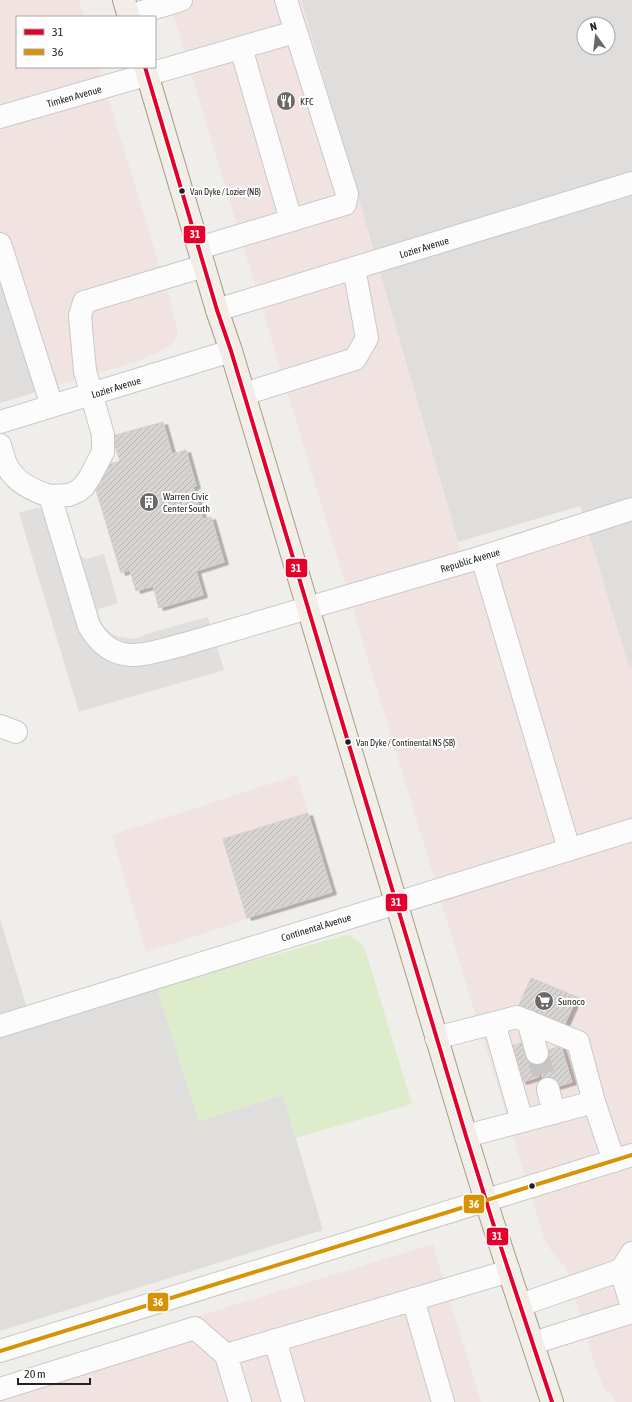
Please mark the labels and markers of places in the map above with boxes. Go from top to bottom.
restaurant icon: KFC [275,90,297,112]
place label: KFC [300,96,314,107]
marker: Van Dyke / Lozier (NB) [177,186,187,196]
place label: Van Dyke / Lozier (NB) [190,187,261,197]
building icon: Warren Civic Center South [138,491,160,513]
place label: Warren Civic Center South [163,491,210,514]
marker: Van Dyke / Continental NS (SB) [343,737,353,747]
place label: Van Dyke / Continental NS (SB) [356,738,455,748]
supermarket icon: Sunoco [533,990,555,1012]
place label: Sunoco [558,996,585,1007]
unlabelled marker [527,1181,537,1191]

